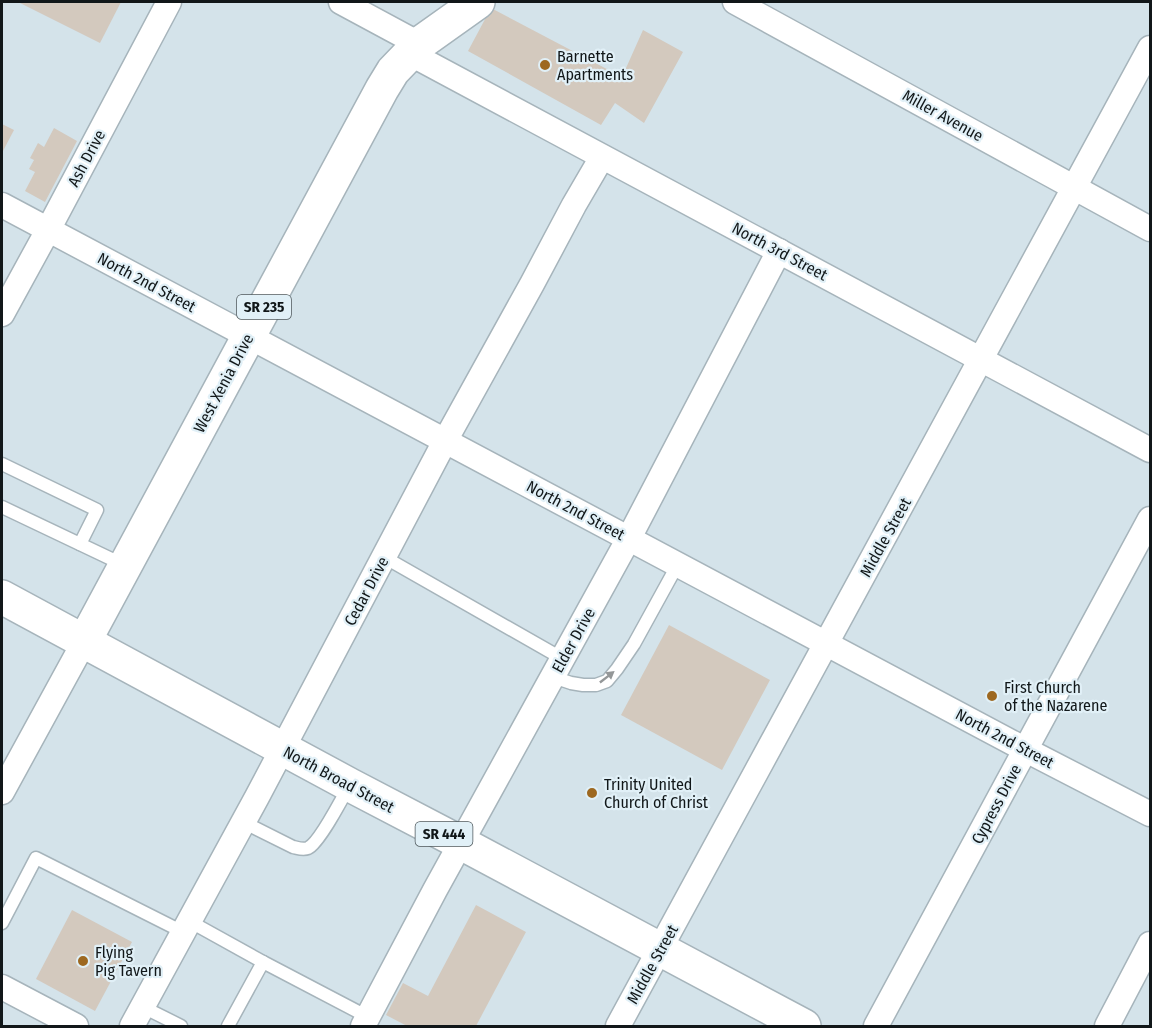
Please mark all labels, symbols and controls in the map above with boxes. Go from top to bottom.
place label: Barnette Apartments [557,47,633,84]
marker: Barnette Apartments [538,58,552,72]
street label: Miller Avenue [899,86,986,145]
street label: Ash Drive [64,127,109,190]
street label: North 3rd Street [729,218,831,285]
street label: North 2nd Street [94,249,200,317]
road number: SR 235 [237,295,291,319]
street label: West Xenia Drive [189,331,257,436]
street label: North 2nd Street [523,477,629,545]
street label: Middle Street [856,494,915,580]
street label: Cedar Drive [340,553,393,629]
street label: Elder Drive [548,604,599,676]
one-way arrow [600,672,615,684]
place label: First Church of the Nazarene [1004,678,1107,715]
marker: First Church of the Nazarene [985,689,999,703]
street label: North 2nd Street [952,705,1058,773]
street label: North Broad Street [280,742,398,817]
street label: Cypress Drive [968,761,1025,847]
place label: Trinity United Church of Christ [604,775,709,812]
marker: Trinity United Church of Christ [585,786,599,800]
road number: SR 444 [416,822,472,846]
street label: Middle Street [623,921,682,1007]
place label: Flying Pig Tavern [95,943,162,980]
marker: Flying Pig Tavern [76,954,90,968]

